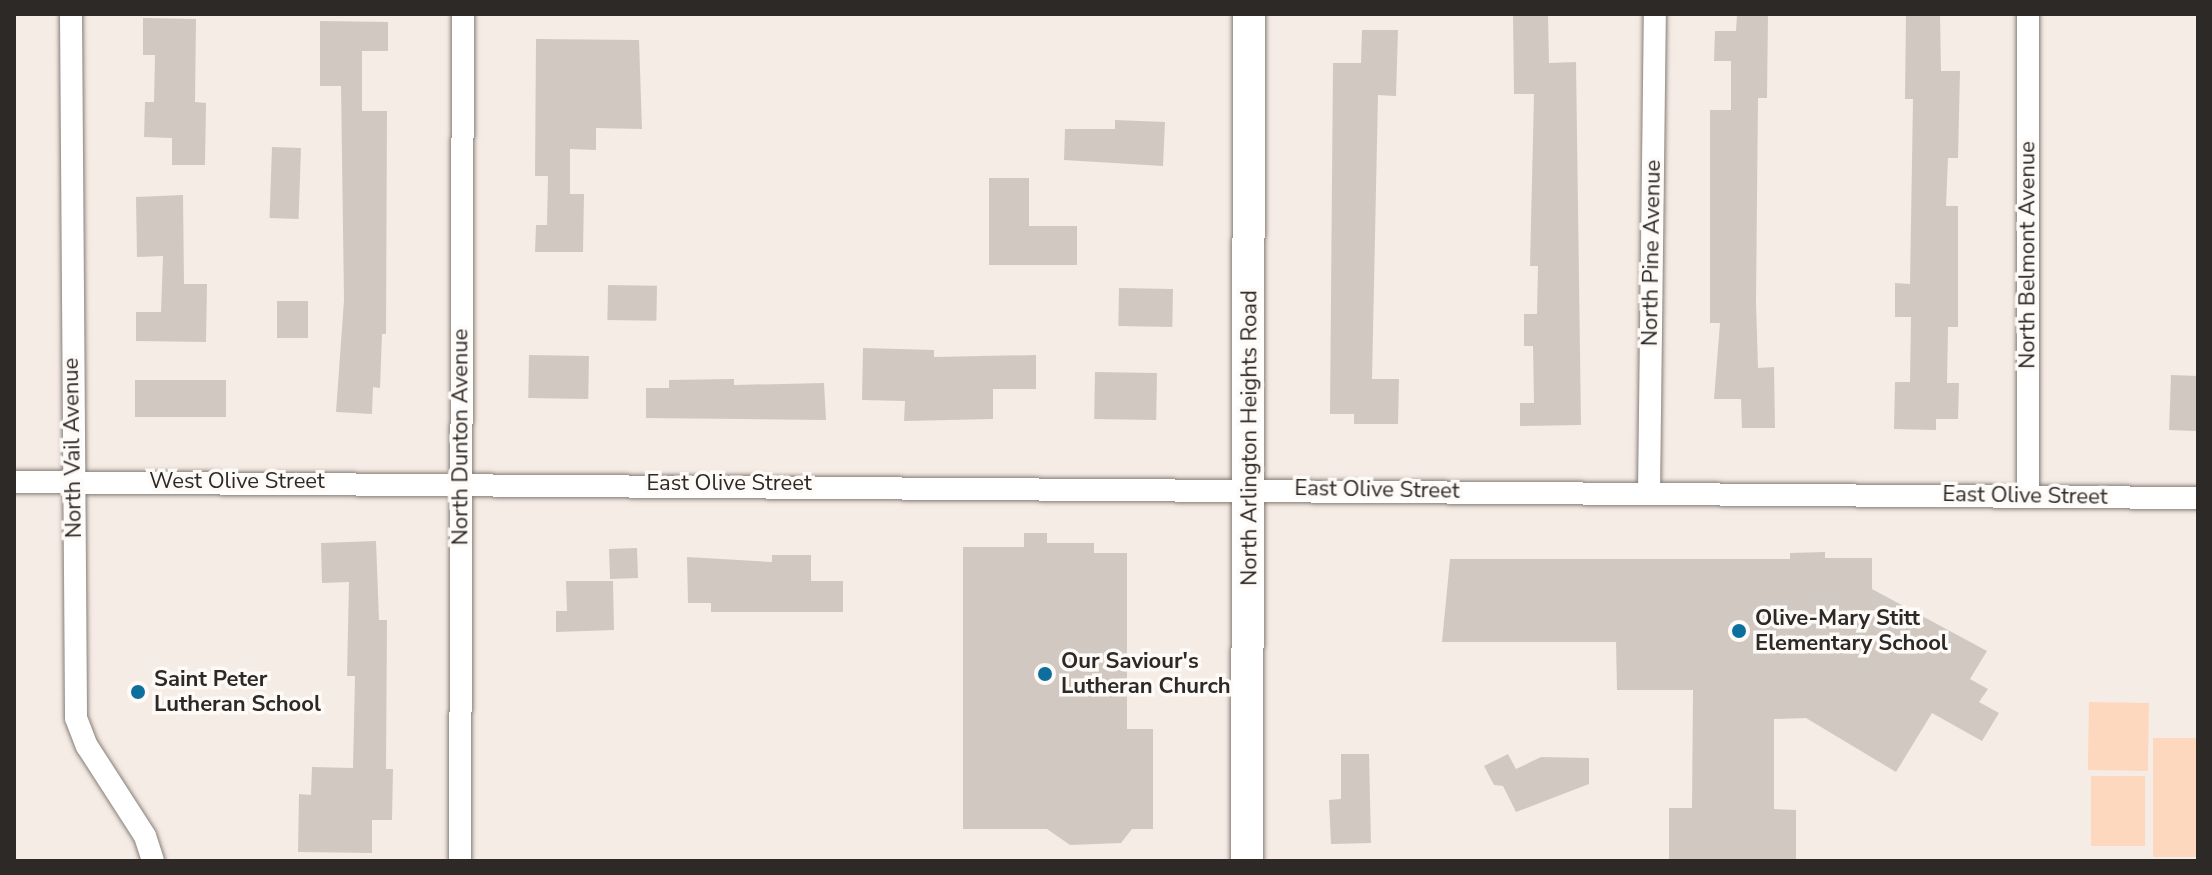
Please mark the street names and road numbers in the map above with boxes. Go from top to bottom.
street label: North Belmont Avenue [2015,141,2041,369]
street label: North Pine Avenue [1637,159,1667,347]
street label: North Arlington Heights Road [1237,290,1263,586]
street label: North Dunton Avenue [448,329,474,545]
street label: North Vail Avenue [58,358,88,538]
street label: West Olive Street [149,469,325,495]
street label: East Olive Street [646,471,812,497]
street label: East Olive Street [1294,475,1460,505]
street label: East Olive Street [1942,481,2108,511]

